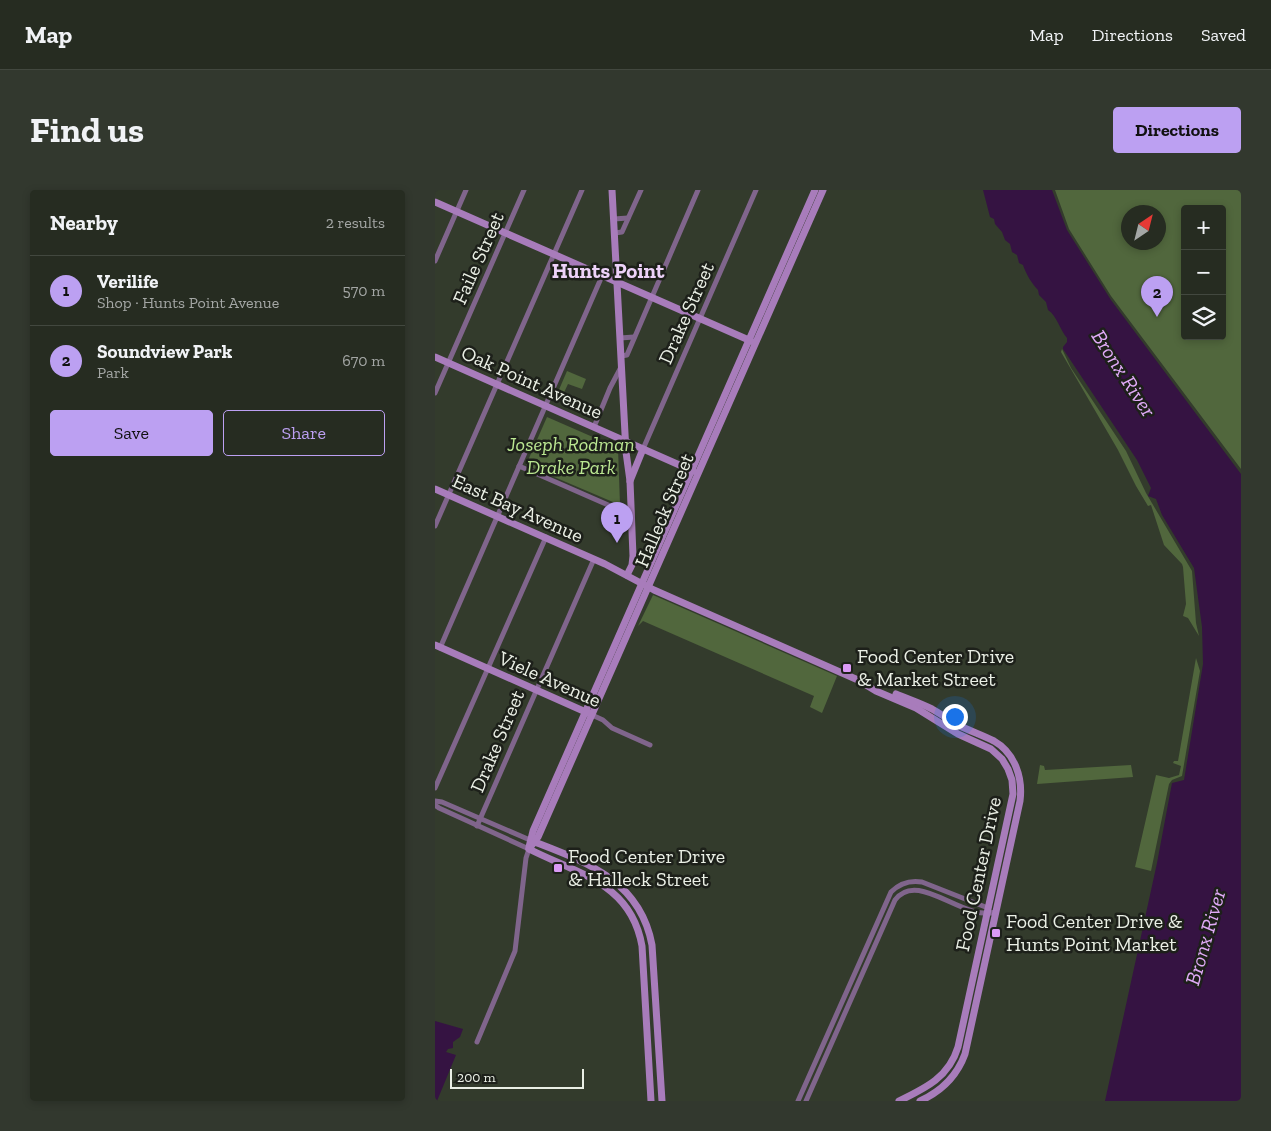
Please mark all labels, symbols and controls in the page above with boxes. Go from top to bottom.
text: Map [25,20,72,49]
text: Map [1029,24,1064,46]
text: Directions [1092,24,1173,46]
text: Saved [1201,24,1246,46]
button: Directions [1113,107,1241,153]
text: Find us [30,109,144,151]
north arrow [1121,205,1166,250]
map controls [1181,205,1226,340]
button: + [1181,205,1226,250]
street label: Faile Street [447,208,509,308]
text: Nearby [50,210,118,235]
text: 2 results [326,213,385,232]
button: − [1181,250,1226,295]
district label: Hunts Point [552,258,665,283]
street label: Drake Street [653,258,719,368]
text: Verilife [97,270,158,293]
pin: 2 [1141,276,1173,317]
text: 1 [63,281,69,300]
text: 570 m [343,281,385,300]
text: Shop · Hunts Point Avenue [97,293,279,312]
button: layers [1181,295,1226,340]
water label: Bronx River [1087,325,1162,422]
text: Soundview Park [97,340,232,363]
street label: Oak Point Avenue [458,340,606,424]
text: 2 [62,351,70,370]
text: 670 m [342,351,385,370]
text: Park [97,363,129,382]
button: Save [50,410,213,456]
button: Share [223,410,385,456]
park label: Joseph Rodman Drake Park [506,432,635,479]
street label: Halleck Street [629,449,699,571]
street label: East Bay Avenue [449,468,587,548]
pin: 1 [601,502,633,543]
place label: Food Center Drive & Market Street [857,644,1014,691]
street label: Viele Avenue [494,645,605,712]
marker: Food Center Drive & Market Street [841,662,853,674]
street label: Drake Street [465,686,530,796]
your location [942,704,968,730]
street label: Food Center Drive [950,795,1006,953]
place label: Food Center Drive & Halleck Street [568,844,725,891]
marker: Food Center Drive & Halleck Street [552,862,564,874]
water label: Bronx River [1179,885,1231,988]
place label: Food Center Drive & Hunts Point Market [1006,909,1183,956]
marker: Food Center Drive & Hunts Point Market [990,927,1002,939]
scale bar [450,1066,584,1089]
text: 200 m [457,1069,496,1086]

